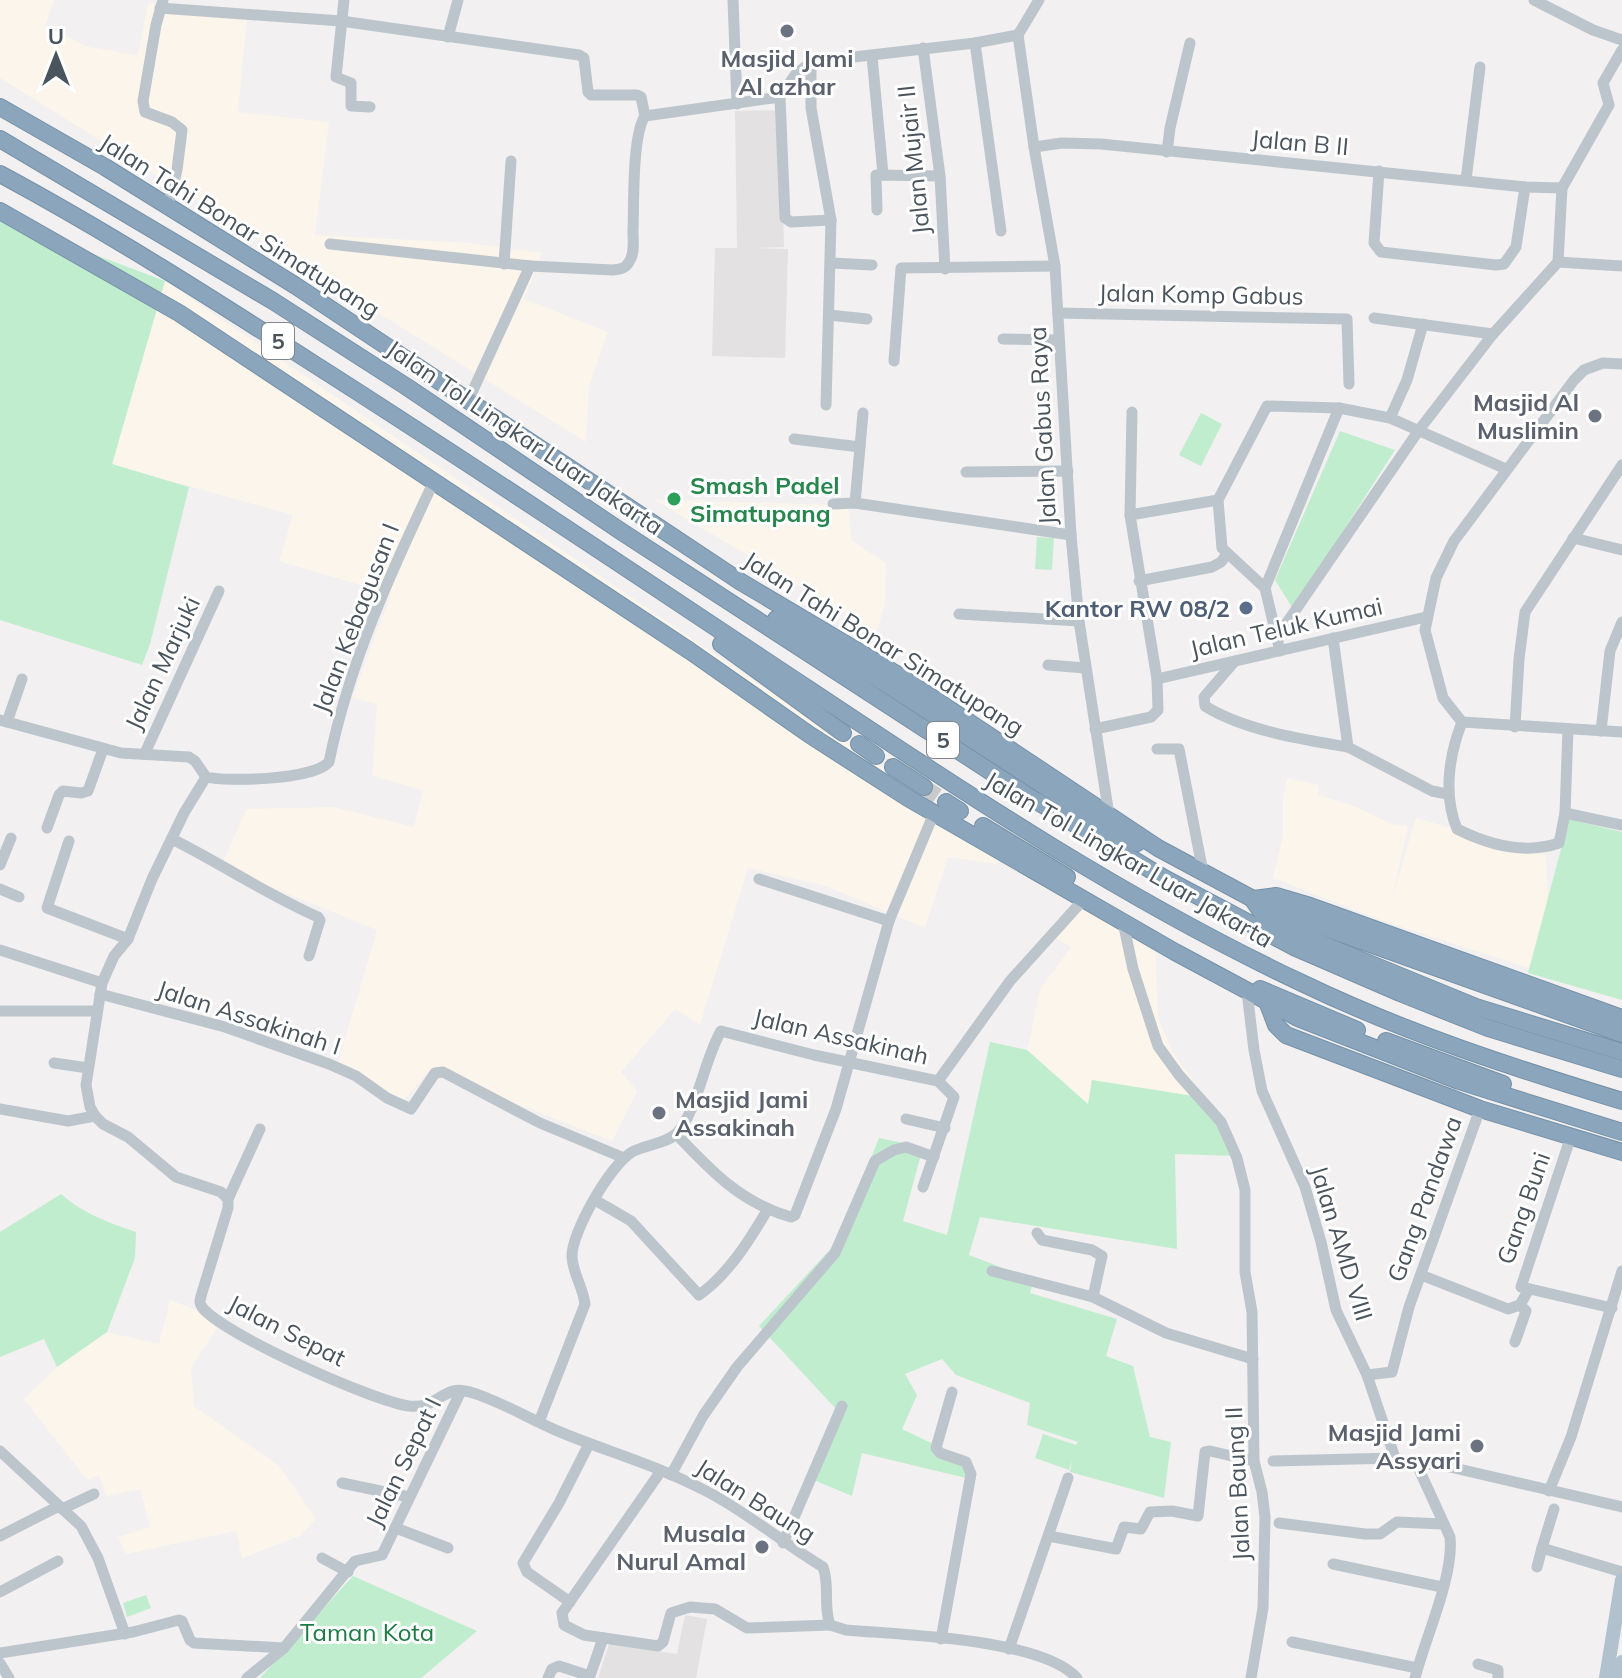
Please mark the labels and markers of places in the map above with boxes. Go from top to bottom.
marker: Masjid Jami Al azhar [778,22,796,40]
place label: Masjid Jami Al azhar [720,43,854,101]
place label: Masjid Al Muslimin [1473,387,1579,445]
marker: Masjid Al Muslimin [1586,407,1604,425]
place label: Smash Padel Simatupang [690,470,840,528]
marker: Smash Padel Simatupang [665,490,683,508]
place label: Kantor RW 08/2 [1045,593,1230,623]
marker: Kantor RW 08/2 [1237,599,1255,617]
place label: Masjid Jami Assakinah [675,1084,808,1142]
marker: Masjid Jami Assakinah [650,1104,668,1122]
place label: Masjid Jami Assyari [1328,1417,1461,1475]
marker: Masjid Jami Assyari [1468,1437,1486,1455]
place label: Musala Nurul Amal [616,1518,746,1576]
marker: Musala Nurul Amal [753,1538,771,1556]

